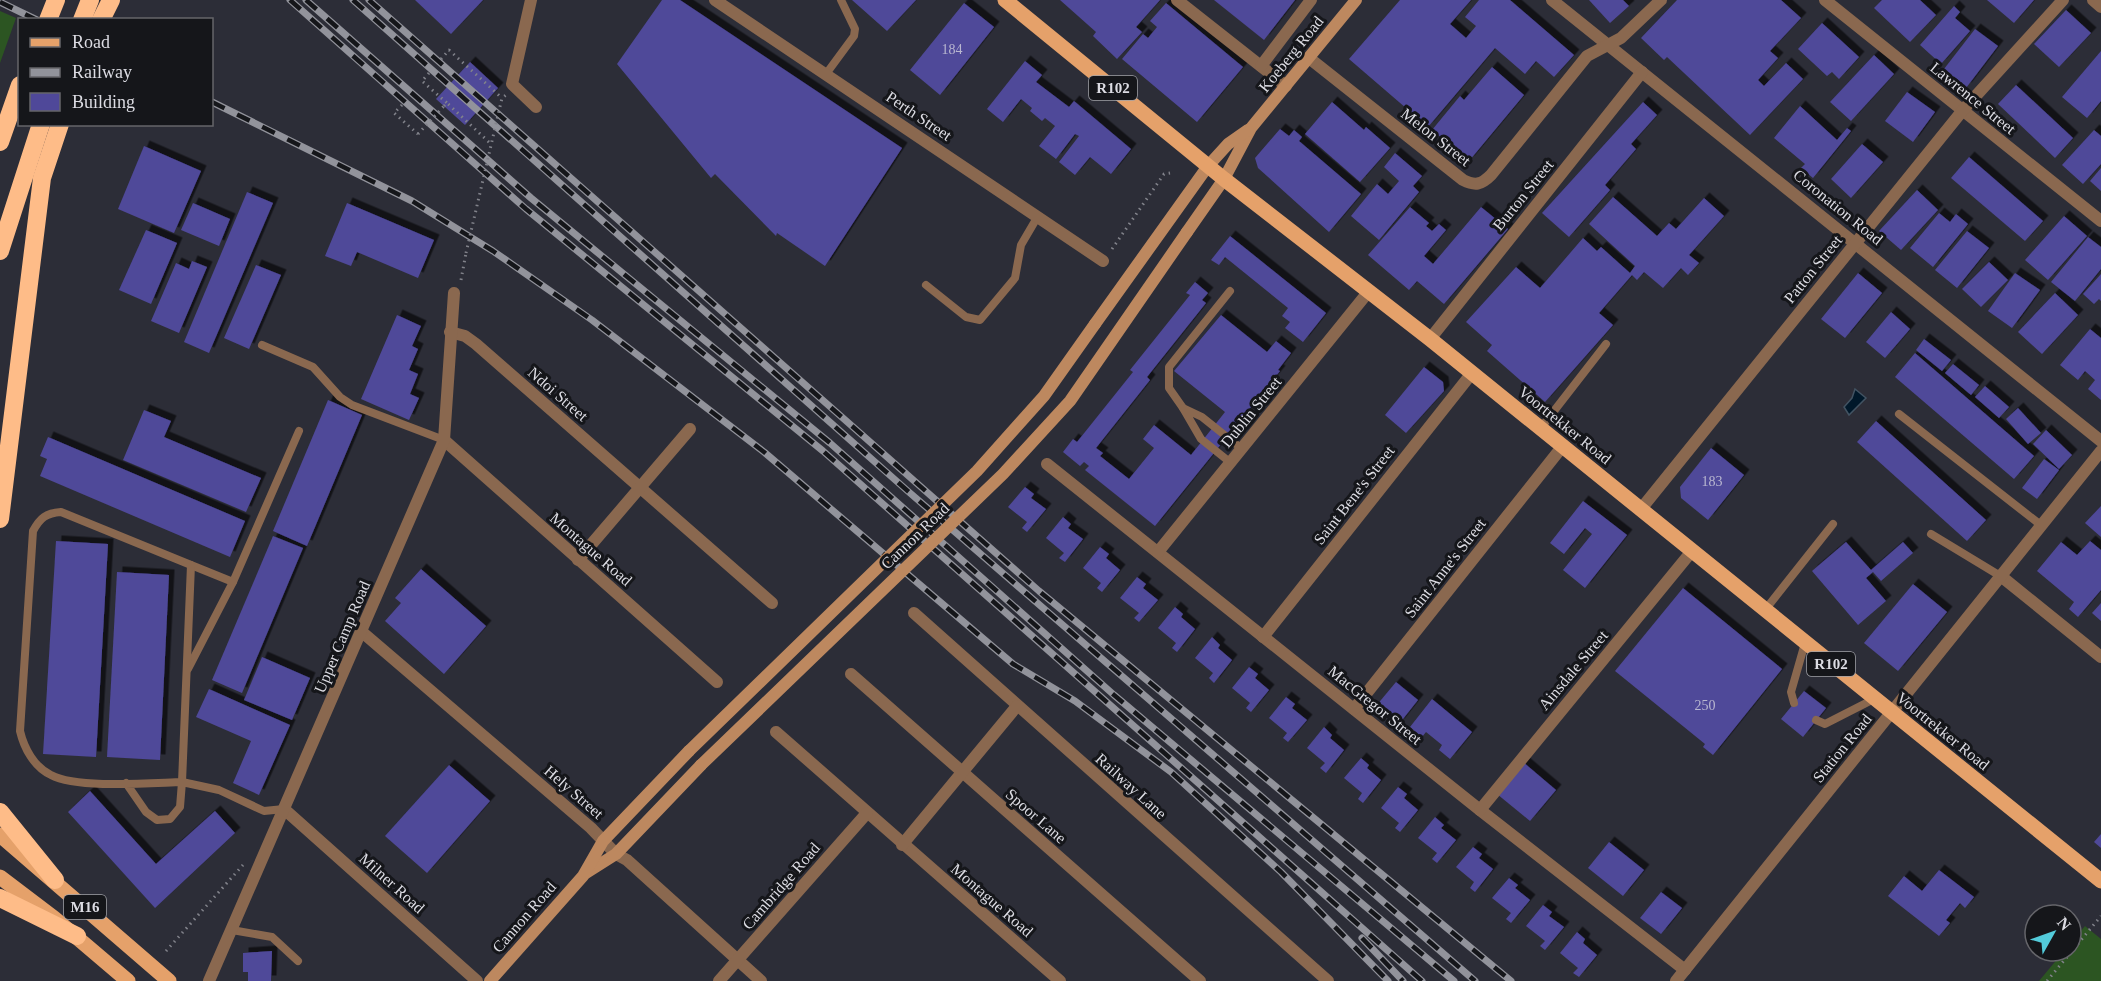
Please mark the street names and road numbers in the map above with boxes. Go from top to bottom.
street label: Koeberg Road [1255,13,1328,96]
street label: Lawrence Street [1927,59,2019,138]
road number: R102 [1089,76,1137,100]
street label: Perth Street [883,88,955,144]
street label: Melon Street [1398,105,1474,170]
street label: Burton Street [1489,156,1557,234]
street label: Coronation Road [1790,166,1886,248]
street label: Patton Street [1781,231,1846,306]
street label: Ndoi Street [525,364,592,425]
street label: Dublin Street [1217,373,1285,451]
street label: Voortrekker Road [1515,383,1615,467]
street label: Saint Bene's Street [1310,442,1398,548]
street label: Cannon Road [878,499,952,573]
street label: Montague Road [546,509,635,590]
street label: Saint Anne's Street [1401,515,1489,621]
street label: Upper Camp Road [311,578,374,696]
street label: Ainsdale Street [1535,627,1611,713]
road number: R102 [1807,652,1855,676]
street label: MacGregor Street [1324,662,1425,749]
street label: Voortrekker Road [1893,689,1993,773]
street label: Station Road [1809,710,1875,786]
street label: Railway Lane [1091,750,1170,823]
street label: Hely Street [540,762,607,823]
street label: Spoor Lane [1002,785,1070,848]
street label: Cambridge Road [739,839,824,933]
street label: Milner Road [356,849,428,917]
street label: Montague Road [947,860,1036,941]
street label: Cannon Road [489,878,559,956]
road number: M16 [64,895,106,919]

